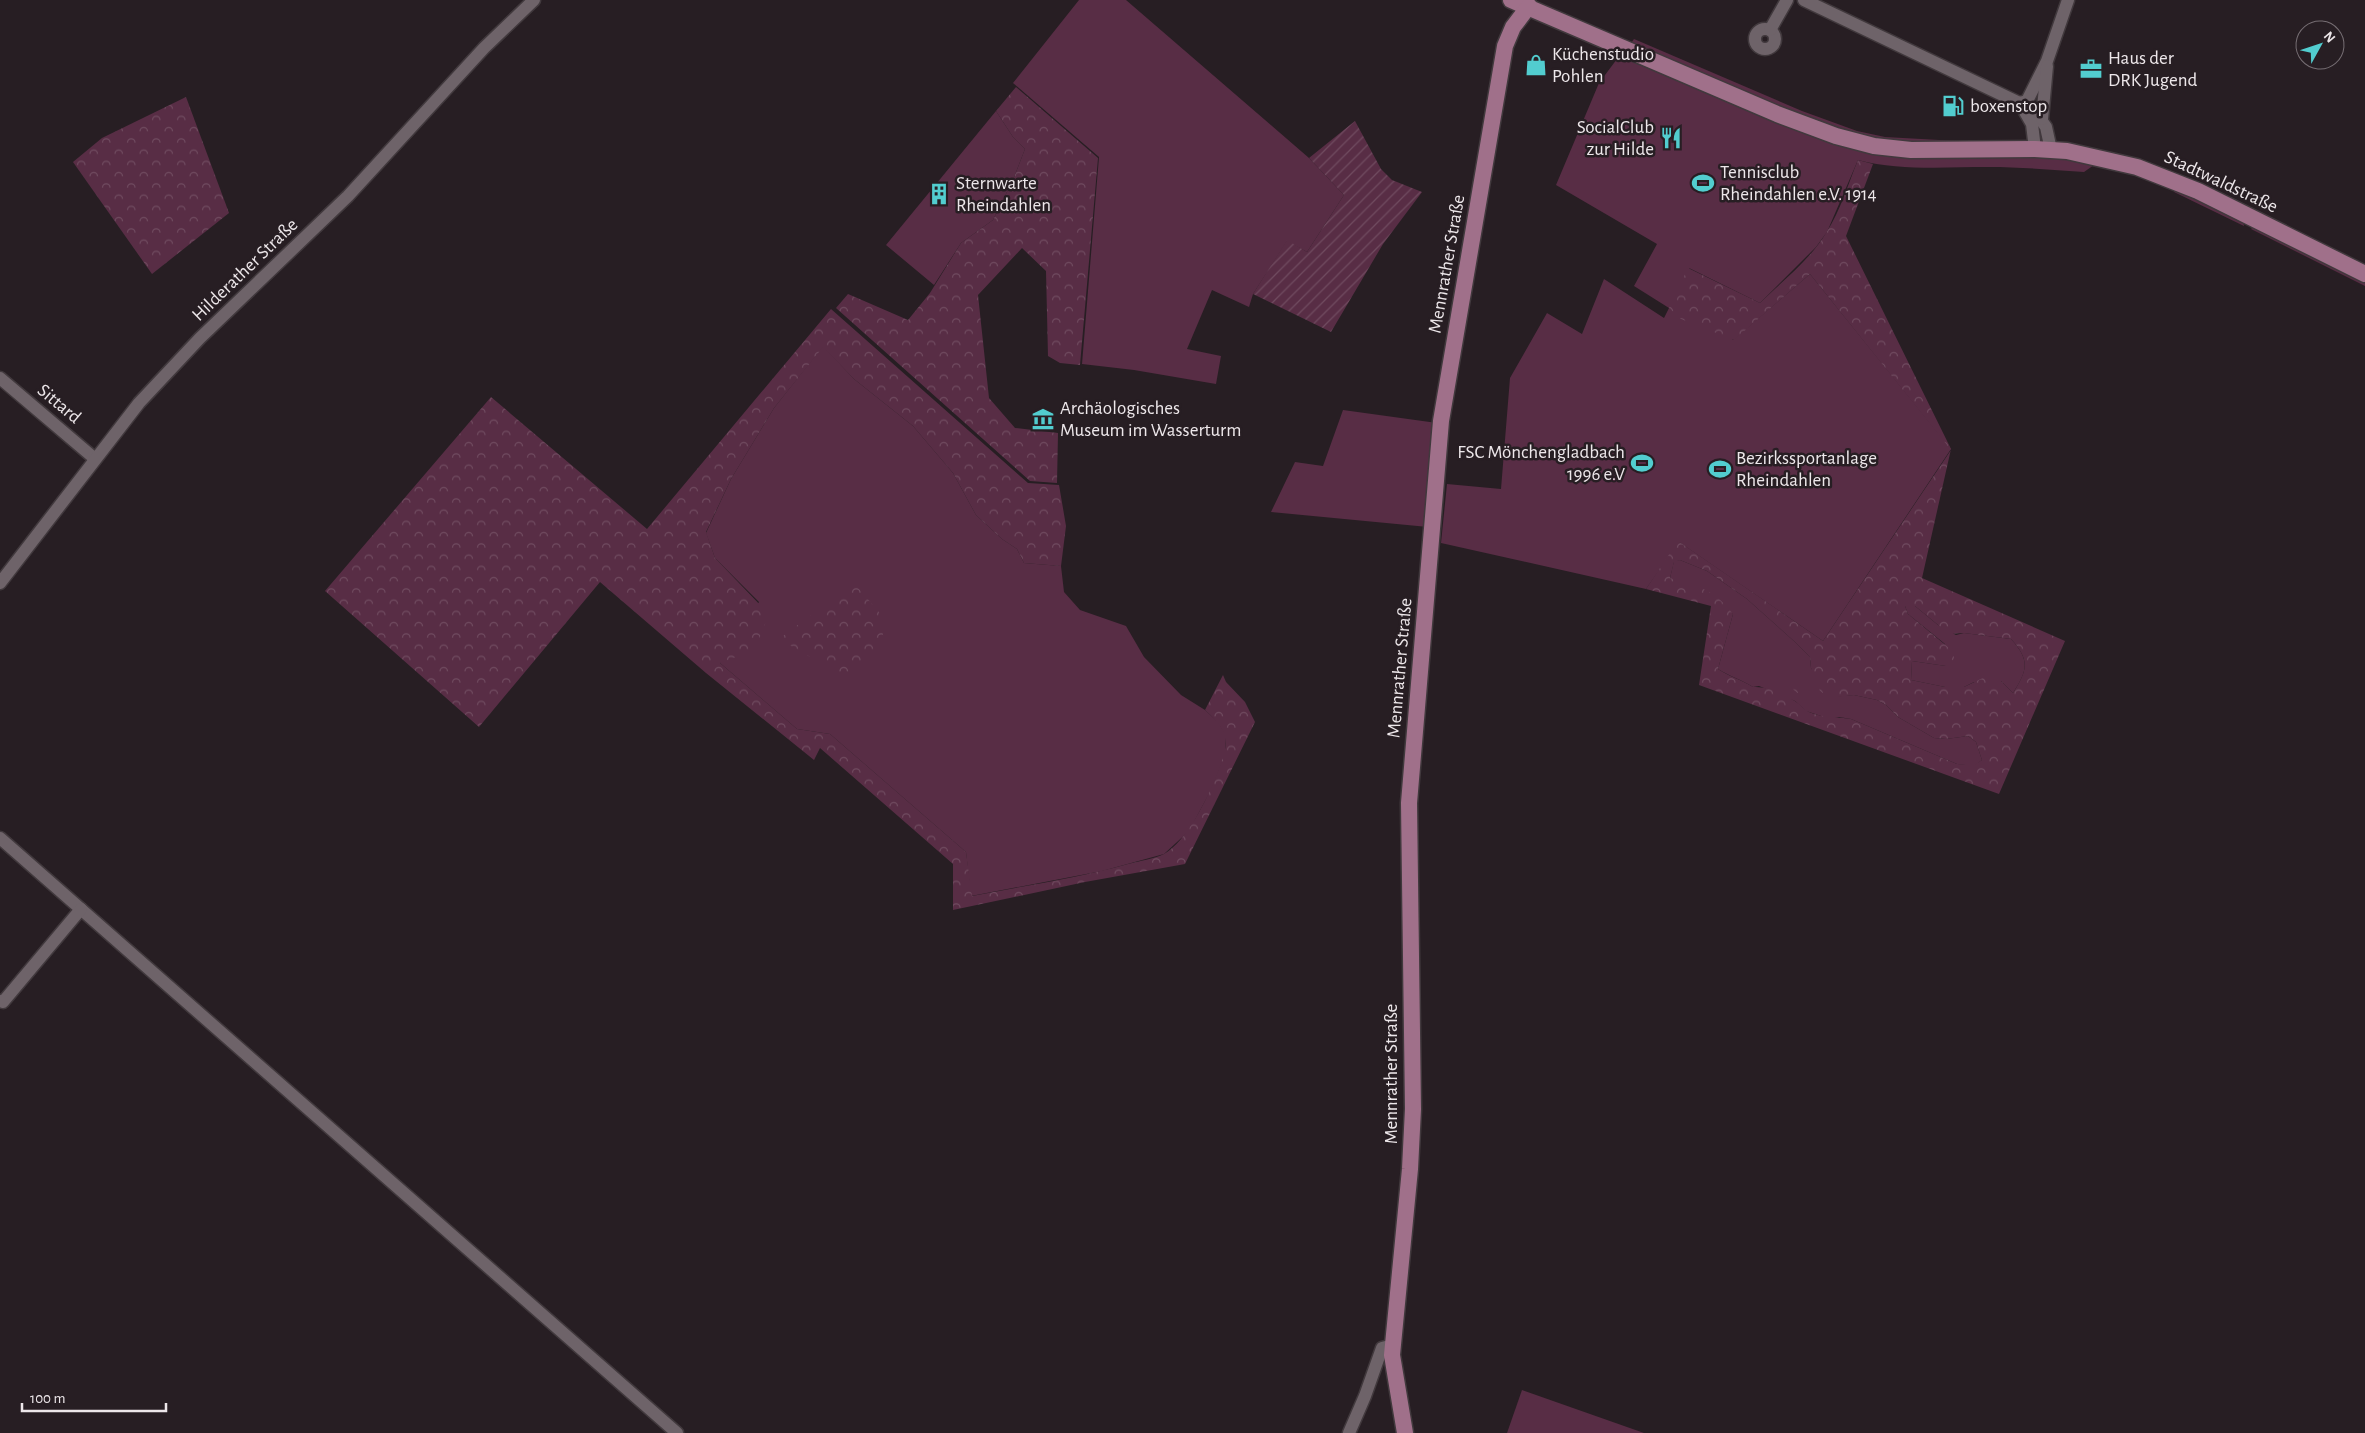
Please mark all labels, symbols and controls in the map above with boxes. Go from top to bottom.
north arrow [2295,20,2345,70]
text: N [2321,29,2338,46]
place label: Küchenstudio Pohlen [1552,45,1654,86]
place label: Haus der DRK Jugend [2108,49,2198,90]
shop icon: Küchenstudio Pohlen [1523,52,1549,78]
office icon: Haus der DRK Jugend [2078,56,2104,82]
fuel station icon: boxenstop [1940,93,1966,119]
place label: boxenstop [1970,97,2047,116]
place label: SocialClub zur Hilde [1577,118,1654,159]
restaurant icon: SocialClub zur Hilde [1658,125,1684,151]
street label: Stadtwaldstraße [2161,147,2281,217]
place label: Tennisclub Rheindahlen e.V. 1914 [1720,163,1877,204]
sports icon: Tennisclub Rheindahlen e.V. 1914 [1690,170,1716,196]
place label: Sternwarte Rheindahlen [956,174,1051,215]
building icon: Sternwarte Rheindahlen [926,181,952,207]
street label: Mennrather Straße [1425,193,1469,335]
street label: Hilderather Straße [189,215,301,325]
street label: Sittard [34,381,84,428]
place label: Archäologisches Museum im Wasserturm [1060,399,1241,440]
museum icon: Archäologisches Museum im Wasserturm [1030,406,1056,432]
place label: FSC Mönchengladbach 1996 e.V [1457,443,1625,484]
place label: Bezirkssportanlage Rheindahlen [1736,449,1877,490]
sports icon: FSC Mönchengladbach 1996 e.V [1629,450,1655,476]
sports icon: Bezirkssportanlage Rheindahlen [1707,456,1733,482]
street label: Mennrather Straße [1384,597,1416,739]
street label: Mennrather Straße [1382,1004,1401,1144]
scale bar [22,1380,166,1412]
text: 100 m [30,1391,65,1406]

